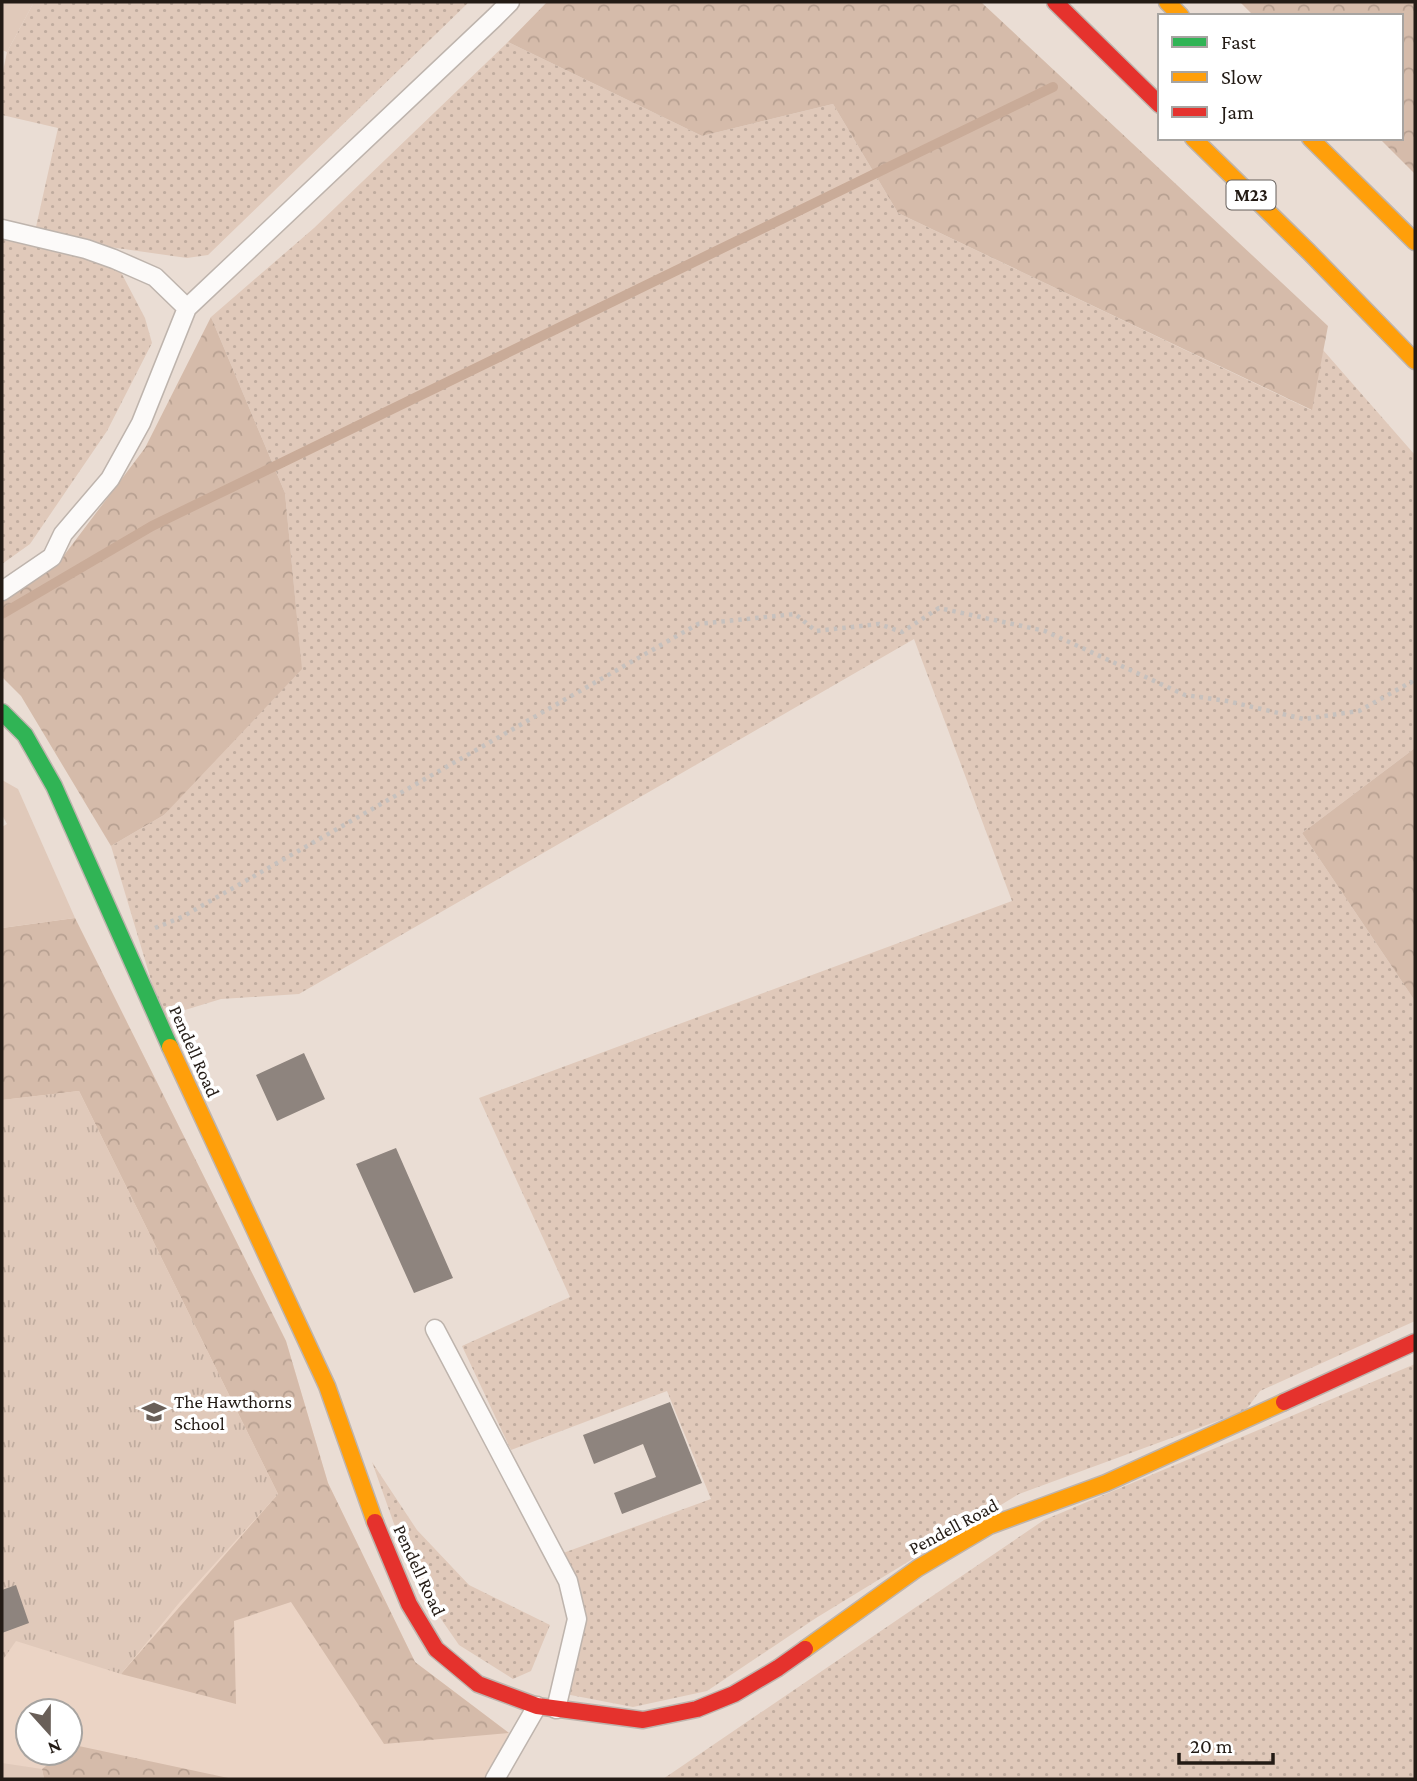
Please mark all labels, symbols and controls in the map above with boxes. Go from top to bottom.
legend [1158,14,1403,140]
text: Fast [1221,30,1257,54]
text: Slow [1221,65,1263,89]
text: Jam [1219,100,1254,124]
road number: M23 [1226,180,1276,210]
street label: Pendell Road [165,1002,224,1100]
place label: The Hawthorns School [174,1391,292,1434]
school or university icon: The Hawthorns School [140,1398,168,1426]
street label: Pendell Road [905,1494,1001,1559]
street label: Pendell Road [389,1521,450,1619]
north arrow [14,1697,84,1767]
scale bar [1179,1722,1274,1766]
text: 20 m [1190,1734,1233,1758]
text: N [45,1735,65,1760]

